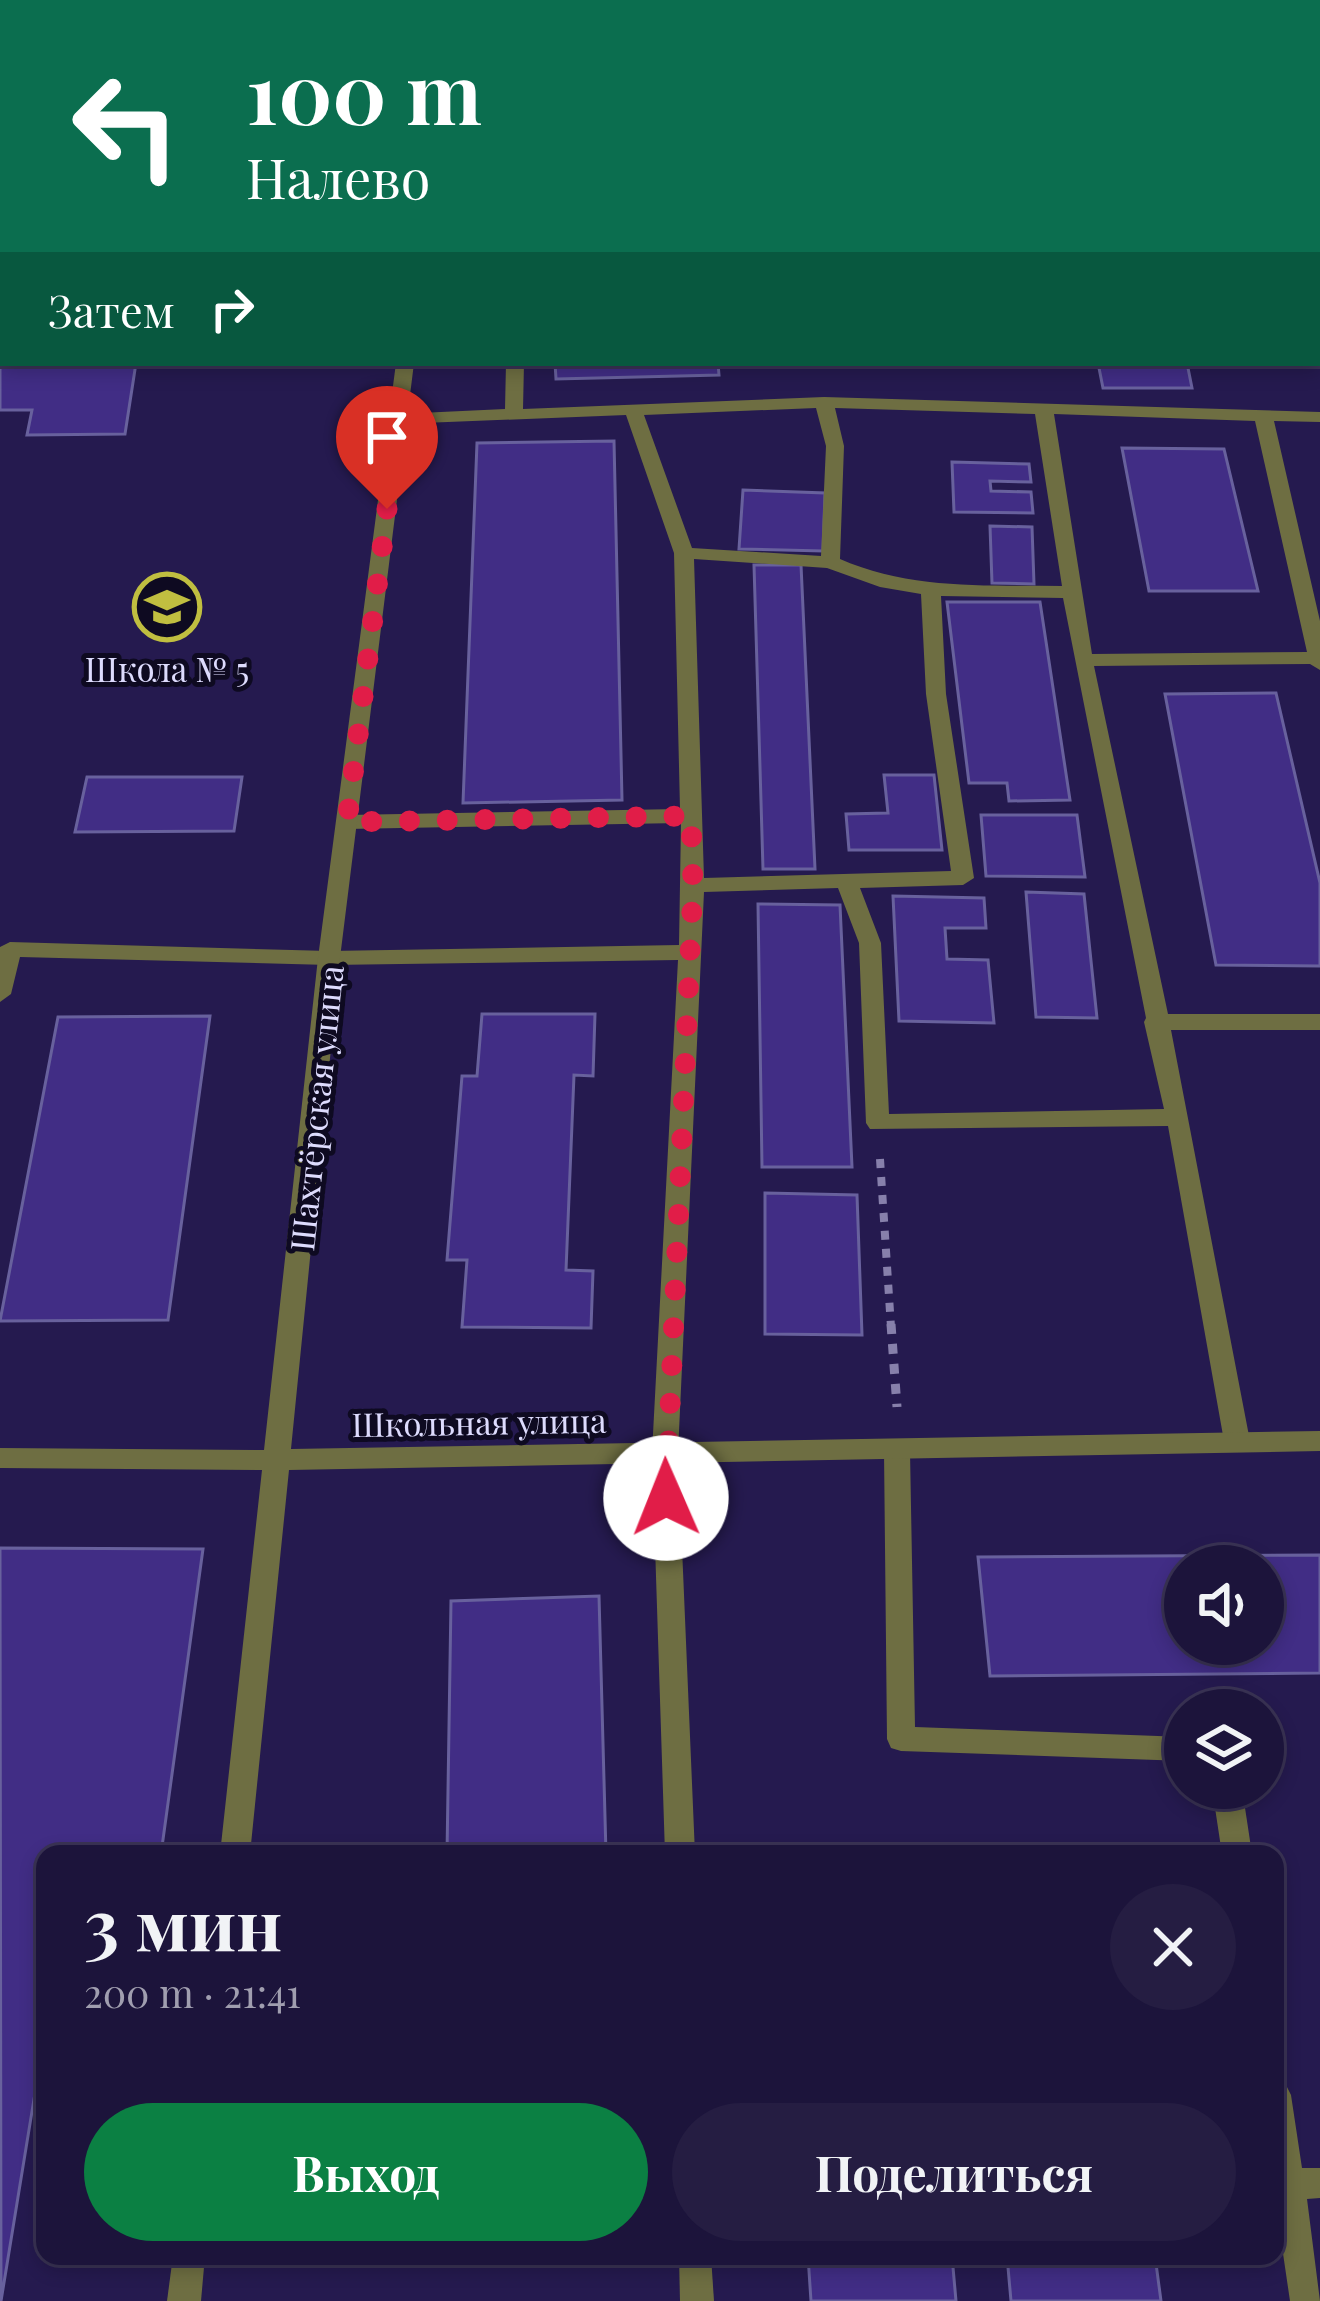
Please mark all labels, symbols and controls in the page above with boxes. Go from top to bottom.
text: 100 m [246,34,482,146]
icon: left [48,48,204,204]
text: Налево [246,141,430,213]
icon: right [199,276,265,342]
text: Затем [48,279,175,339]
pin [336,386,438,509]
icon: arrive [354,404,420,470]
school or university icon: Школа № 5 [132,572,202,642]
place label: Школа № 5 [85,646,249,690]
street label: Шахтёрская улица [278,962,352,1253]
street label: Школьная улица [351,1397,607,1445]
position arrow [603,1435,729,1561]
map controls [1164,1545,1284,1809]
button: sound [1164,1545,1284,1665]
button: layers [1164,1689,1284,1809]
text: 3 мин [84,1873,282,1969]
button: close [1110,1884,1236,2010]
text: 200 m · 21:41 [84,1966,301,2018]
button: Выход [84,2103,648,2241]
button: Поделиться [672,2103,1236,2241]

